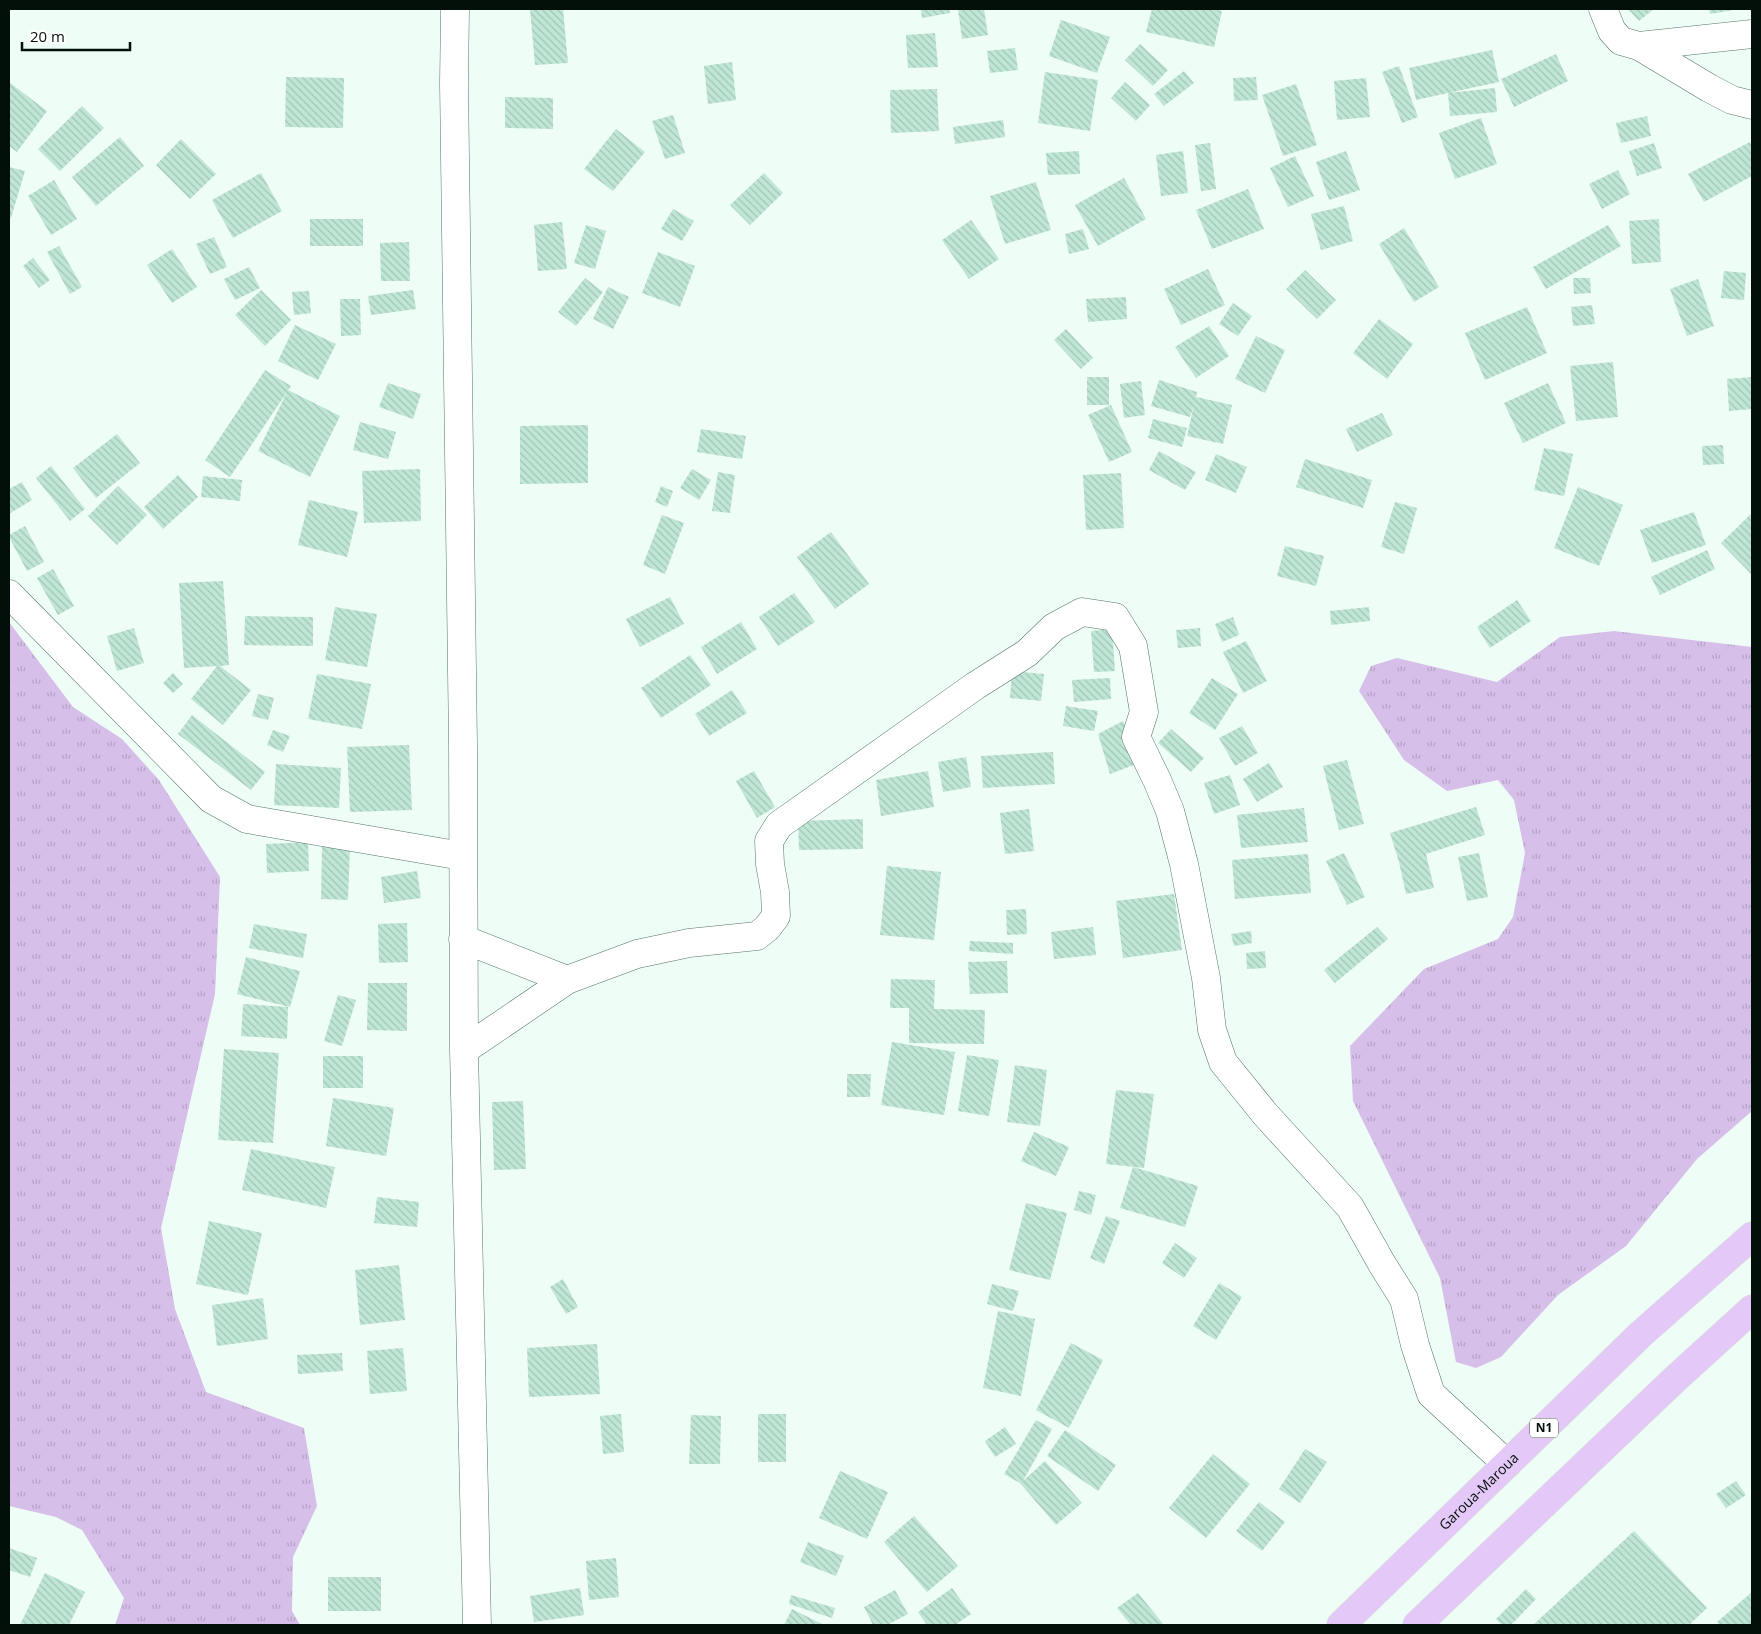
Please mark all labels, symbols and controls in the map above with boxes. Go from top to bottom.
scale bar [22,20,130,52]
text: 20 m [30,26,65,46]
road number: N1 [1530,1419,1558,1438]
street label: Garoua-Maroua [1435,1448,1522,1534]

